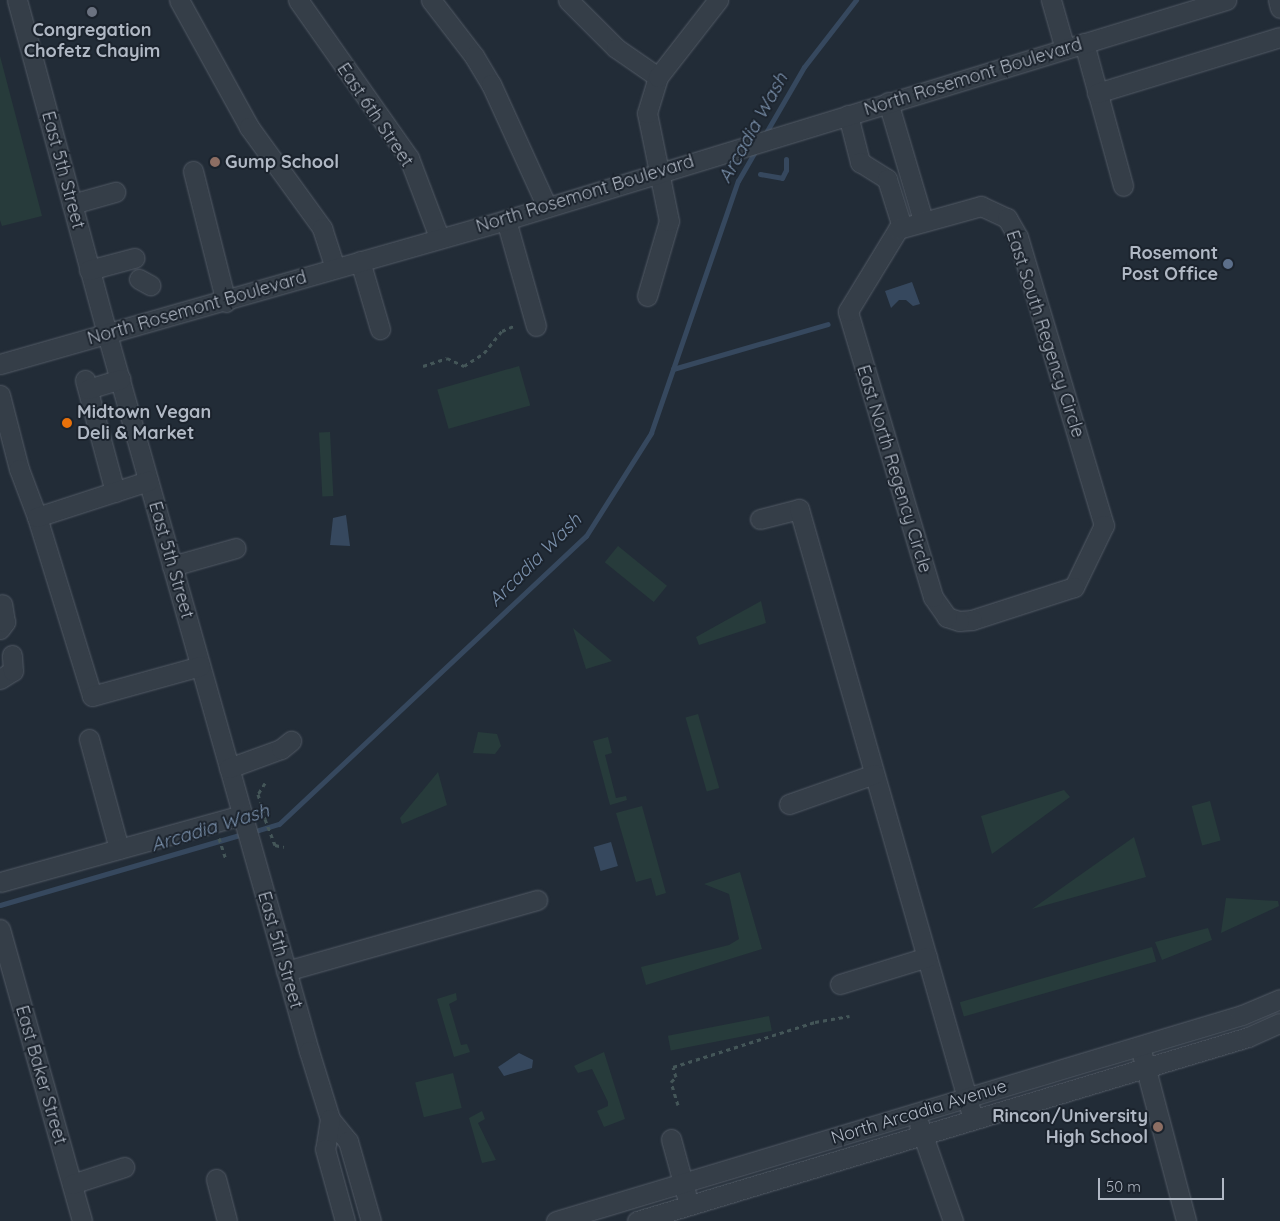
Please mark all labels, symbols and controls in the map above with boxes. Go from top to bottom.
marker: Congregation Chofetz Chayim [86,6,98,18]
place label: Congregation Chofetz Chayim [24,20,160,62]
street label: North Rosemont Boulevard [861,33,1085,121]
street label: East 6th Street [332,59,418,171]
water label: Arcadia Wash [713,69,793,187]
street label: East 5th Street [37,109,89,231]
street label: North Rosemont Boulevard [473,150,697,238]
place label: Gump School [225,151,339,173]
marker: Gump School [209,156,221,168]
street label: East South Regency Circle [1001,228,1089,440]
place label: Rosemont Post Office [1121,243,1218,286]
marker: Rosemont Post Office [1222,258,1234,270]
street label: North Rosemont Boulevard [85,266,309,350]
street label: East North Regency Circle [852,362,936,576]
place label: Midtown Vegan Deli & Market [77,402,211,444]
marker: Midtown Vegan Deli & Market [61,417,73,429]
street label: East 5th Street [144,499,198,621]
water label: Arcadia Wash [484,509,586,611]
water label: Arcadia Wash [148,799,272,857]
street label: East 5th Street [253,889,307,1011]
street label: East Baker Street [11,1003,71,1147]
street label: North Arcadia Avenue [828,1075,1010,1149]
place label: Rincon/University High School [992,1106,1148,1148]
marker: Rincon/University High School [1152,1121,1164,1133]
scale bar [1100,1168,1226,1200]
text: 50 m [1106,1177,1141,1196]

